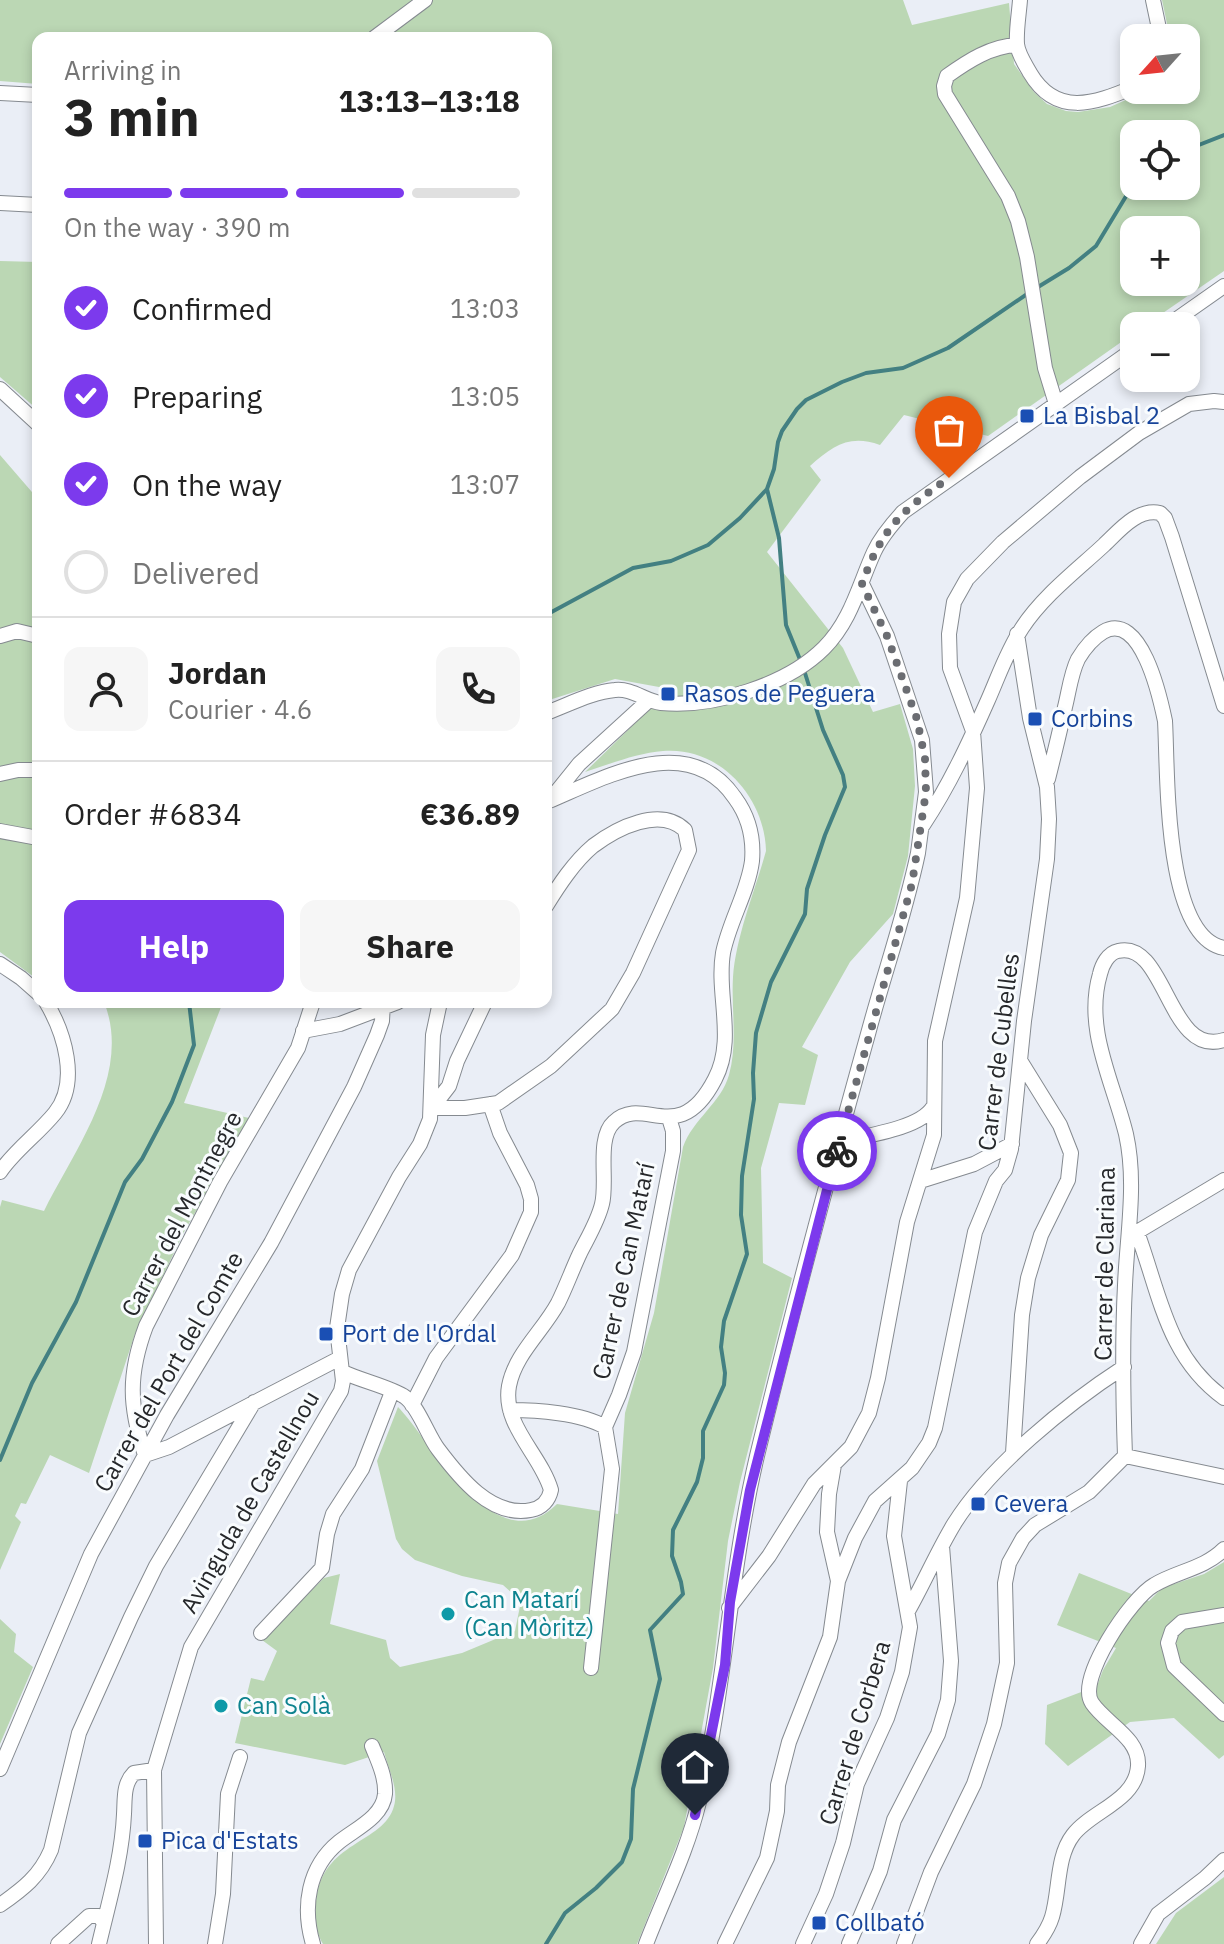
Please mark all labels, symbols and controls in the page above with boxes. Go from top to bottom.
north arrow [1120,24,1200,104]
map controls [1120,24,1200,392]
text: Arriving in [64,53,181,87]
text: 13:13–13:18 [339,81,520,120]
text: 3 min [64,83,200,150]
button: locate [1120,120,1200,200]
text: On the way · 390 m [64,210,290,244]
button: + [1120,216,1200,296]
icon: check [64,286,108,330]
text: Confirmed [132,289,273,328]
text: 13:03 [450,291,520,325]
button: − [1120,312,1200,392]
icon: check [64,374,108,418]
text: Preparing [132,377,262,416]
text: 13:05 [450,379,520,413]
pin [915,396,983,478]
place label: La Bisbal 2 [1043,399,1160,431]
marker: La Bisbal 2 [1018,407,1036,425]
icon: bag [927,408,971,452]
icon: check [64,462,108,506]
text: On the way [132,465,282,504]
text: 13:07 [450,467,520,501]
text: Delivered [132,553,260,592]
button: person [64,647,148,731]
button: phone [436,647,520,731]
text: Jordan [168,653,267,692]
place label: Rasos de Peguera [684,677,876,709]
marker: Rasos de Peguera [659,685,677,703]
text: Courier · 4.6 [168,692,312,726]
place label: Corbins [1051,702,1133,734]
marker: Corbins [1026,710,1044,728]
text: Order #6834 [64,794,241,833]
text: €36.89 [420,794,520,833]
button: Help [64,900,284,992]
button: Share [300,900,520,992]
street label: Carrer de Cubelles [970,951,1026,1153]
street label: Carrer del Montnegre [113,1105,249,1322]
courier [797,1111,877,1191]
icon: bike [815,1129,859,1173]
street label: Carrer de Can Matarí [584,1159,662,1382]
street label: Carrer de Clariana [1086,1167,1122,1361]
street label: Carrer del Port del Comte [86,1245,250,1498]
place label: Port de l'Ordal [342,1317,496,1349]
marker: Port de l'Ordal [317,1325,335,1343]
street label: Avinguda de Castellnou [172,1384,326,1619]
place label: Cevera [994,1487,1068,1519]
marker: Cevera [969,1495,987,1513]
place label: Can Matarí (Can Mòritz) [464,1583,594,1643]
marker: Can Matarí (Can Mòritz) [439,1605,457,1623]
street label: Carrer de Corbera [811,1636,897,1829]
place label: Can Solà [237,1689,331,1721]
marker: Can Solà [212,1697,230,1715]
pin [661,1733,729,1815]
icon: home [673,1745,717,1789]
place label: Pica d'Estats [161,1824,299,1856]
marker: Pica d'Estats [136,1832,154,1850]
place label: Collbató [835,1906,925,1938]
marker: Collbató [810,1914,828,1932]

